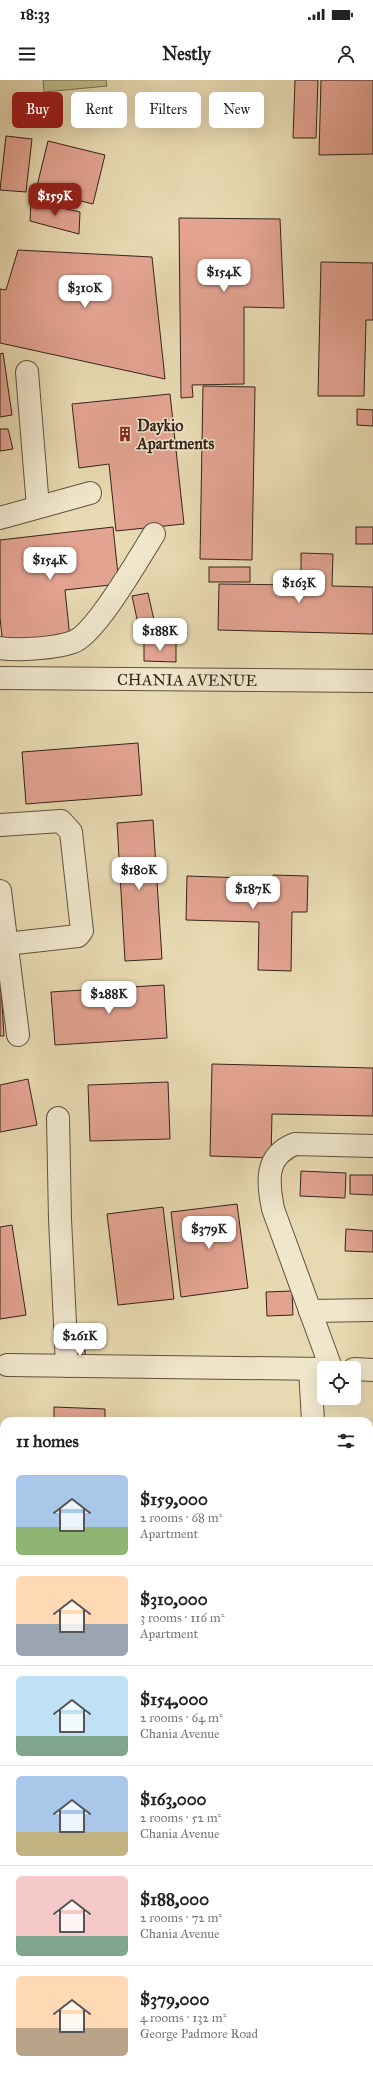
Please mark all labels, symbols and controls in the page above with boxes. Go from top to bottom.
text: 18:33 [20,5,50,23]
icon: menu [16,43,38,65]
text: Nestly [162,43,211,65]
icon: person [335,43,357,65]
chip: Buy [12,92,63,128]
chip: Rent [71,92,127,128]
chip: Filters [135,92,201,128]
chip: New [209,92,264,128]
pin: $159K [27,183,83,217]
text: $159K [37,188,73,204]
pin: $154K [196,259,252,293]
text: $154K [206,264,242,280]
pin: $310K [57,275,113,309]
text: $310K [68,280,102,296]
place label: Daykio Apartments [136,416,215,454]
building icon: Daykio Apartments [116,425,134,443]
pin: $154K [22,547,78,581]
text: $154K [32,552,68,568]
pin: $163K [271,570,327,604]
text: $163K [282,575,316,591]
pin: $188K [132,618,188,652]
text: $188K [142,623,178,639]
street label: CHANIA AVENUE [117,669,257,690]
pin: $180K [111,857,167,891]
text: $180K [121,862,157,878]
pin: $187K [225,876,281,910]
text: $187K [235,881,271,897]
pin: $288K [81,981,137,1015]
text: $288K [90,986,128,1002]
pin: $379K [181,1216,237,1250]
text: $379K [191,1221,227,1237]
pin: $261K [52,1323,108,1357]
text: $261K [62,1328,98,1344]
map controls [317,1361,361,1405]
button: locate [317,1361,361,1405]
icon: filters [335,1430,357,1452]
text: 11 homes [16,1431,79,1452]
text: $159,000 [140,1489,208,1510]
icon: home [48,1491,96,1539]
text: 2 rooms · 68 m² [140,1510,222,1526]
text: Apartment [140,1526,198,1542]
text: $310,000 [140,1589,208,1610]
icon: home [48,1592,96,1640]
text: 3 rooms · 116 m² [140,1610,225,1626]
text: Apartment [140,1626,198,1642]
text: $154,000 [140,1689,208,1710]
icon: home [48,1692,96,1740]
text: 2 rooms · 64 m² [140,1710,223,1726]
text: Chania Avenue [140,1726,220,1742]
text: $163,000 [140,1789,206,1810]
icon: home [48,1792,96,1840]
text: 2 rooms · 52 m² [140,1810,221,1826]
text: Chania Avenue [140,1826,220,1842]
text: $188,000 [140,1889,209,1910]
icon: home [48,1892,96,1940]
text: 2 rooms · 72 m² [140,1910,222,1926]
text: Chania Avenue [140,1926,220,1942]
text: $379,000 [140,1989,209,2010]
icon: home [48,1992,96,2040]
text: 4 rooms · 132 m² [140,2010,226,2026]
text: George Padmore Road [140,2026,258,2042]

